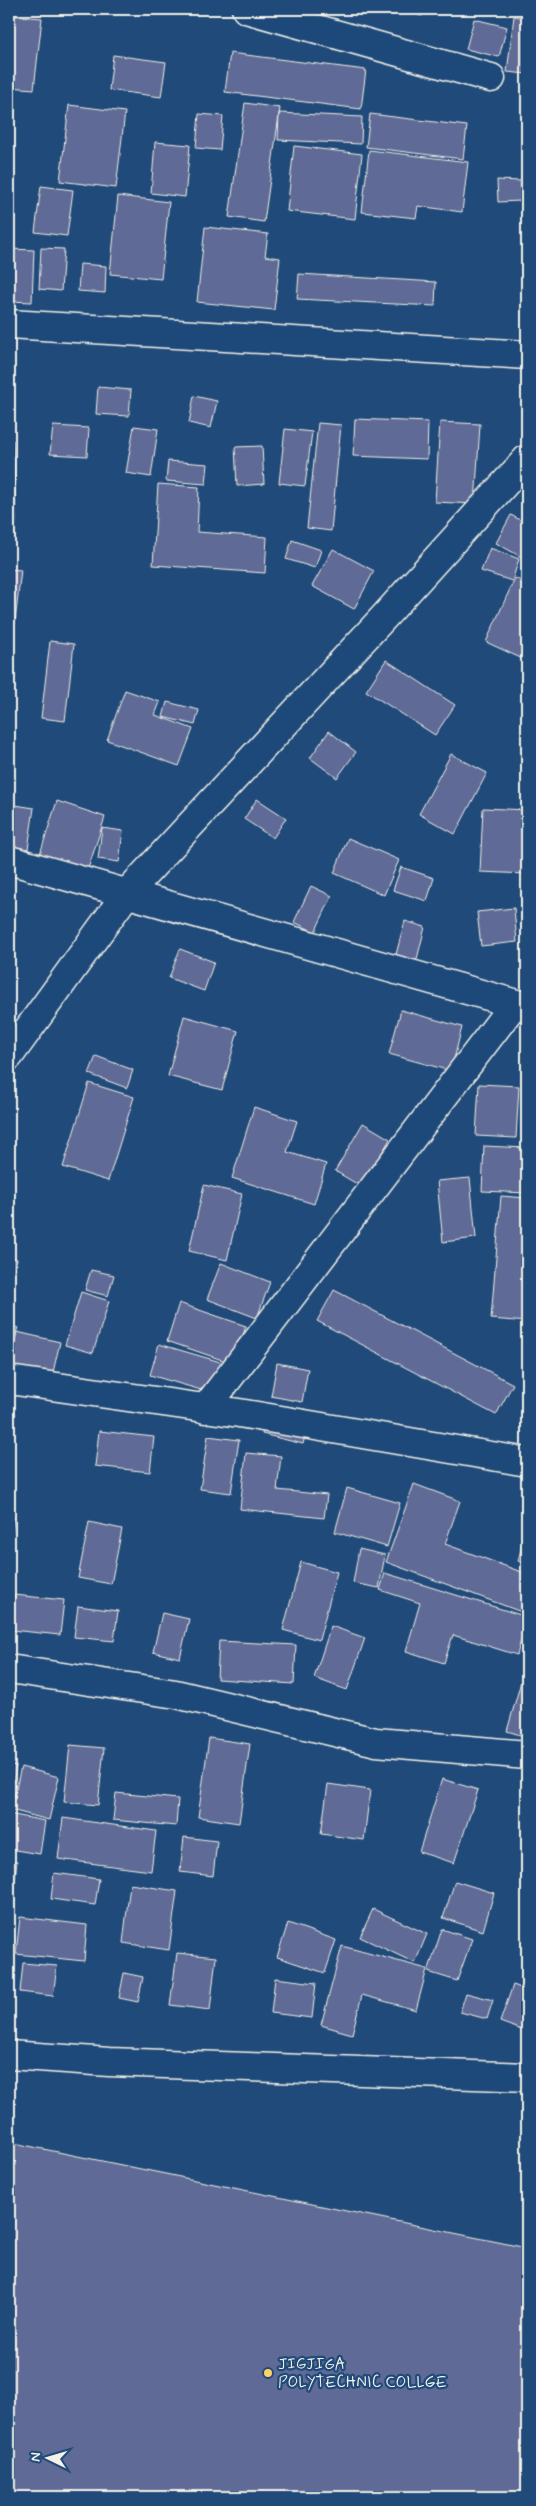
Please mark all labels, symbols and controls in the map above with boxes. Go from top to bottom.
place label: JIGJIGA POLYTECHNIC COLLGE [278,2354,447,2393]
marker: JIGJIGA POLYTECHNIC COLLGE [262,2367,274,2379]
north arrow [22,2434,72,2484]
text: N [27,2452,45,2462]

